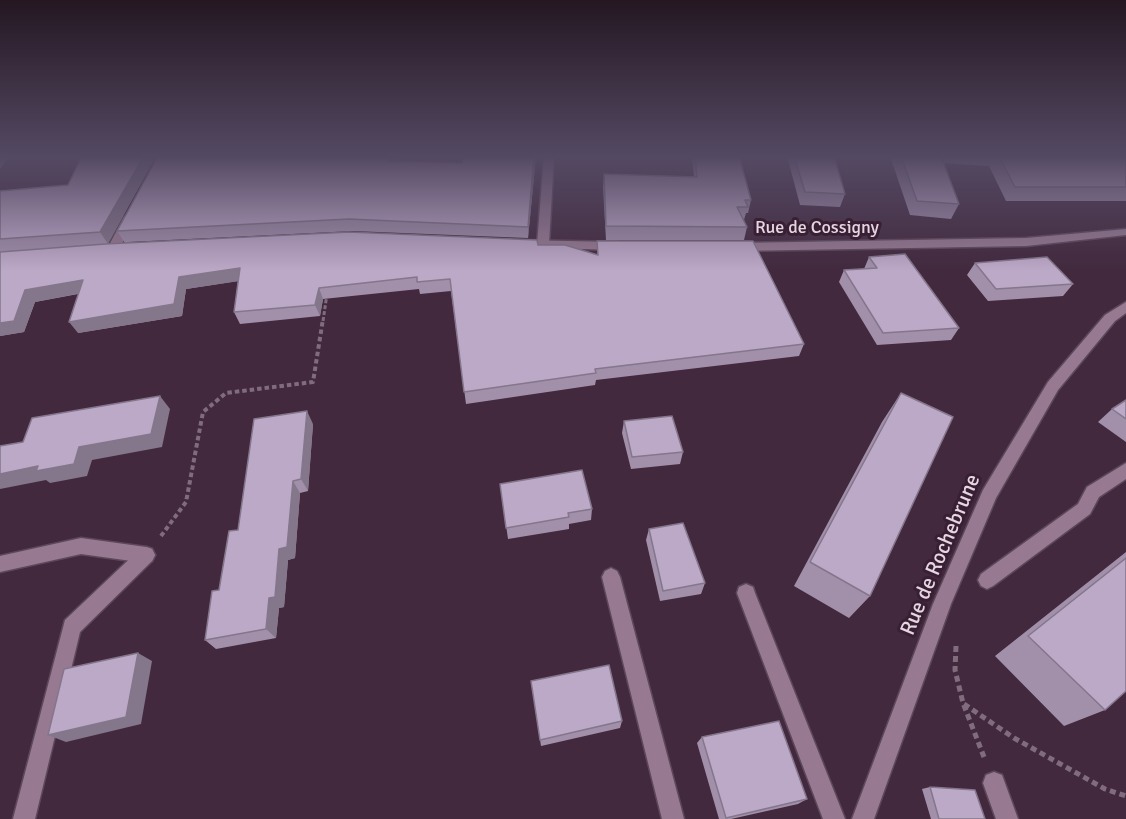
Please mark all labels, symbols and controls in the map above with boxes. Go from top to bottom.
street label: Rue de Cossigny [755,217,879,239]
street label: Rue de Rochebrune [896,471,986,639]

